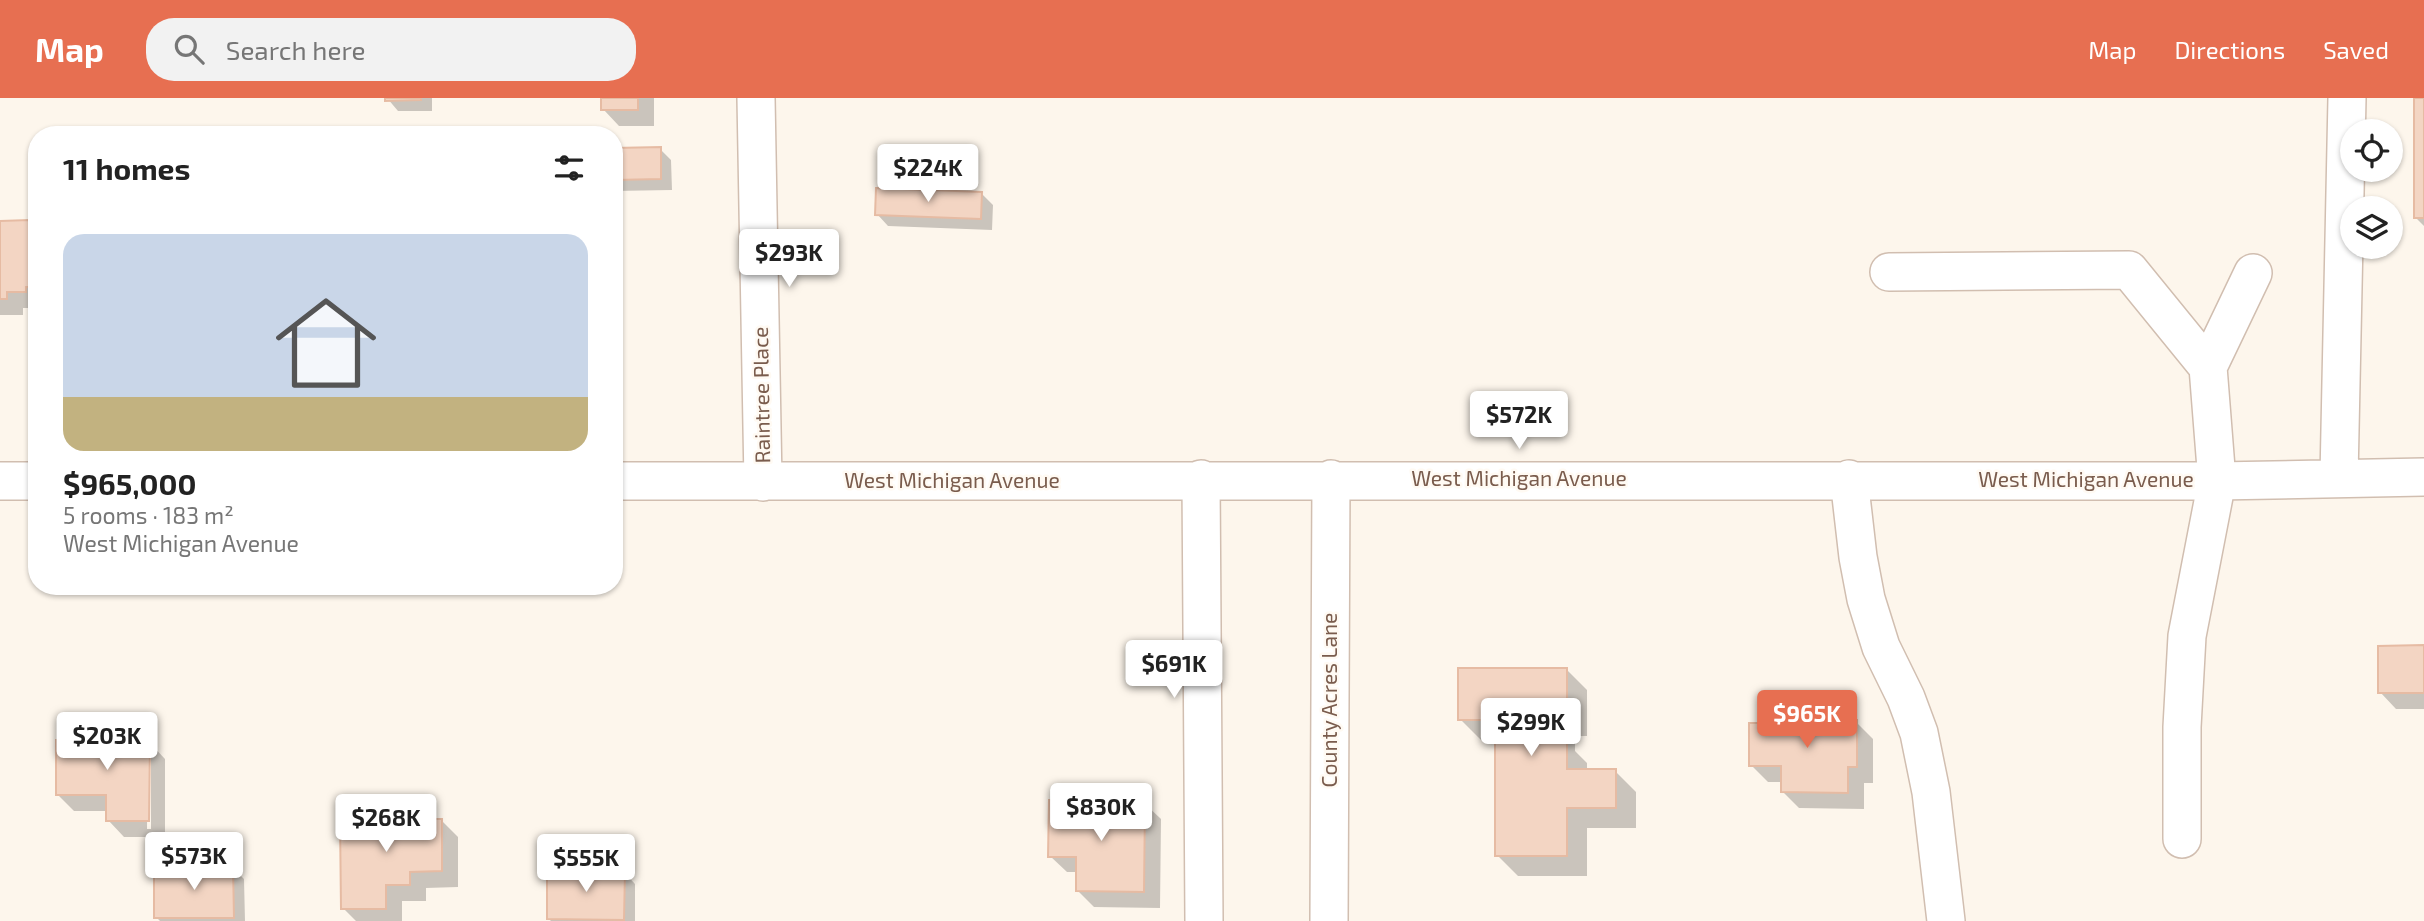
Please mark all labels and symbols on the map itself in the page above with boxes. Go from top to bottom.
pin: $224K [879,144,977,204]
pin: $293K [740,230,838,289]
street label: Raintree Place [747,326,774,464]
pin: $572K [1470,392,1568,451]
street label: West Michigan Avenue [1411,465,1627,490]
street label: West Michigan Avenue [1978,466,2194,491]
street label: West Michigan Avenue [844,467,1060,492]
street label: County Acres Lane [1316,613,1341,787]
pin: $691K [1125,640,1223,700]
pin: $965K [1758,690,1856,750]
pin: $299K [1482,698,1580,758]
pin: $203K [58,712,156,772]
pin: $830K [1052,784,1150,843]
pin: $268K [337,794,435,854]
pin: $573K [145,832,243,892]
pin: $555K [537,834,635,894]

